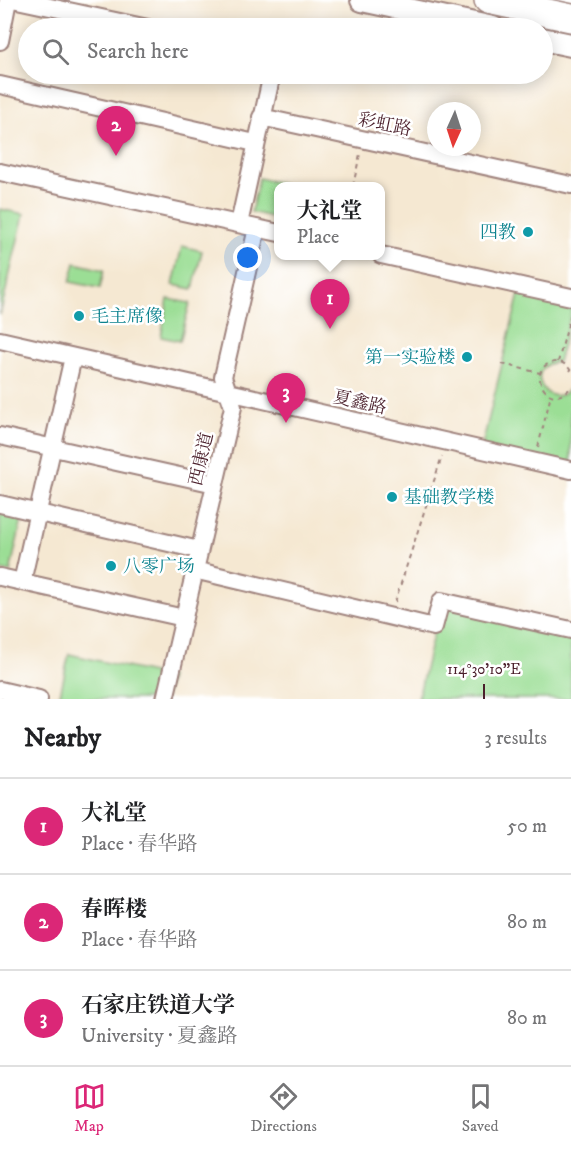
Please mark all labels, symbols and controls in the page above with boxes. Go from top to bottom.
search box [18,18,553,84]
icon: search [39,35,72,68]
text: Search here [87,38,189,65]
north arrow [427,102,481,156]
pin: 2 [96,106,136,156]
street label: 彩虹路 [356,109,413,141]
popup [274,182,385,260]
text: 大礼堂 [296,198,363,225]
place label: 四教 [480,222,516,244]
text: Place [296,225,339,250]
marker: 四教 [521,225,535,239]
your location [233,243,262,272]
pin: 1 [310,280,350,329]
place label: 毛主席像 [91,306,163,328]
marker: 毛主席像 [72,309,86,323]
place label: 第一实验楼 [365,347,455,369]
marker: 第一实验楼 [460,350,474,364]
pin: 3 [266,374,306,423]
street label: 夏鑫路 [331,386,389,420]
street label: 西康道 [185,430,219,488]
place label: 基础教学楼 [404,487,494,509]
marker: 基础教学楼 [385,490,399,504]
place label: 八零广场 [123,556,195,578]
marker: 八零广场 [104,559,118,573]
text: 114°30'10"E [447,660,521,679]
text: Nearby [24,722,101,755]
text: 3 results [484,726,547,751]
text: 大礼堂 [81,800,147,827]
text: 1 [40,814,47,839]
text: 50 m [507,814,547,839]
text: Place · 春华路 [81,832,197,857]
text: 春晖楼 [81,896,147,923]
text: 2 [39,910,48,935]
text: 80 m [507,910,547,935]
text: Place · 春华路 [81,928,197,953]
text: 石家庄铁道大学 [81,992,235,1019]
text: 3 [40,1006,47,1031]
text: 80 m [507,1006,547,1031]
text: University · 夏鑫路 [81,1024,237,1049]
tab: Map [73,1080,106,1136]
tab: Directions [251,1080,317,1136]
tab: Saved [462,1080,499,1136]

